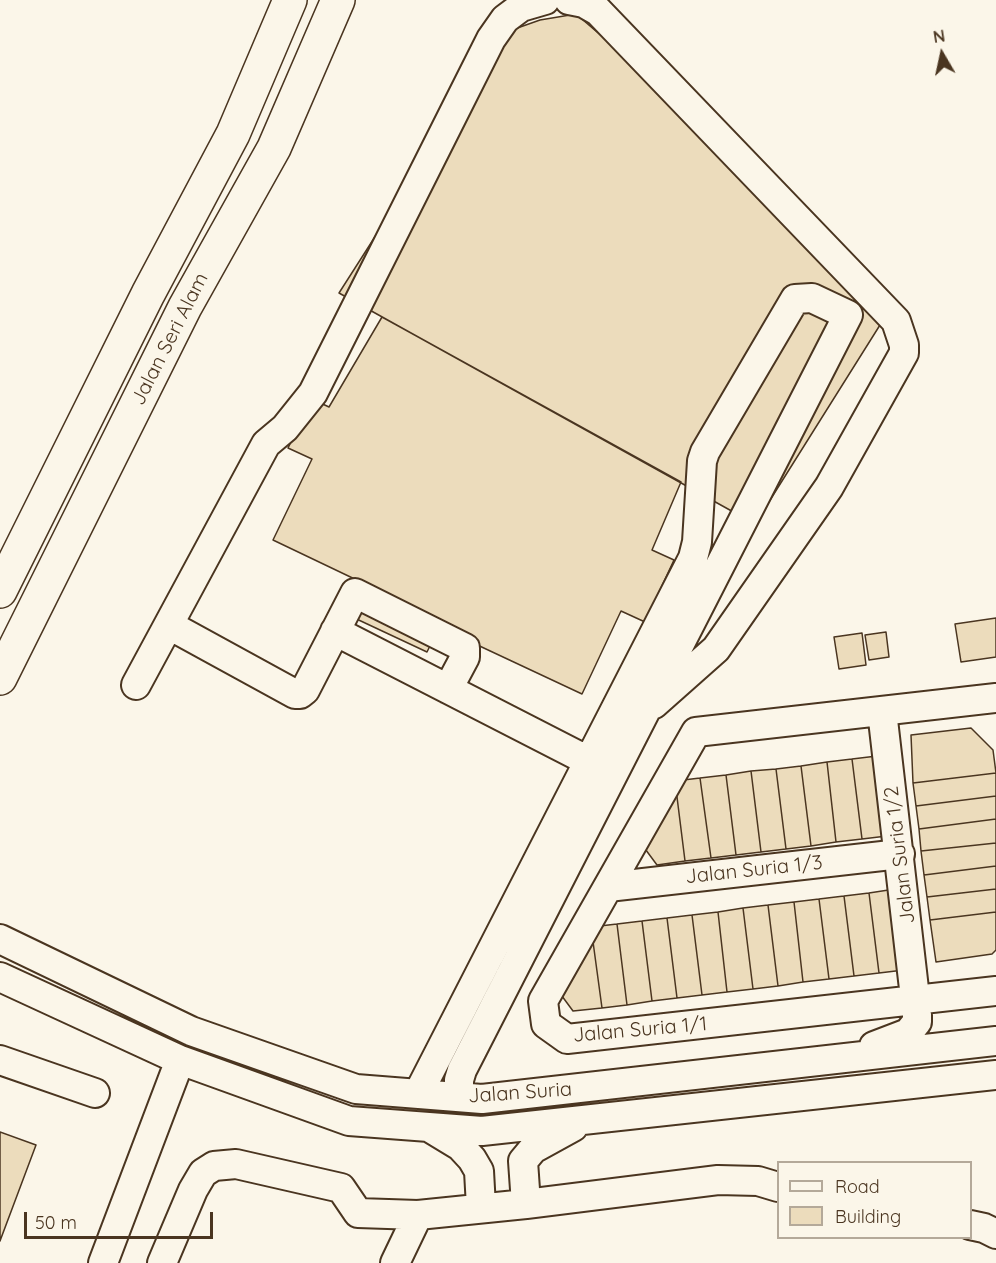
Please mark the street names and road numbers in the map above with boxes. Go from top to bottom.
street label: Jalan Seri Alam [126,269,214,409]
street label: Jalan Suria 1/2 [880,785,920,925]
street label: Jalan Suria 1/3 [684,851,824,889]
street label: Jalan Suria 1/1 [572,1012,708,1048]
street label: Jalan Suria [467,1077,573,1109]

